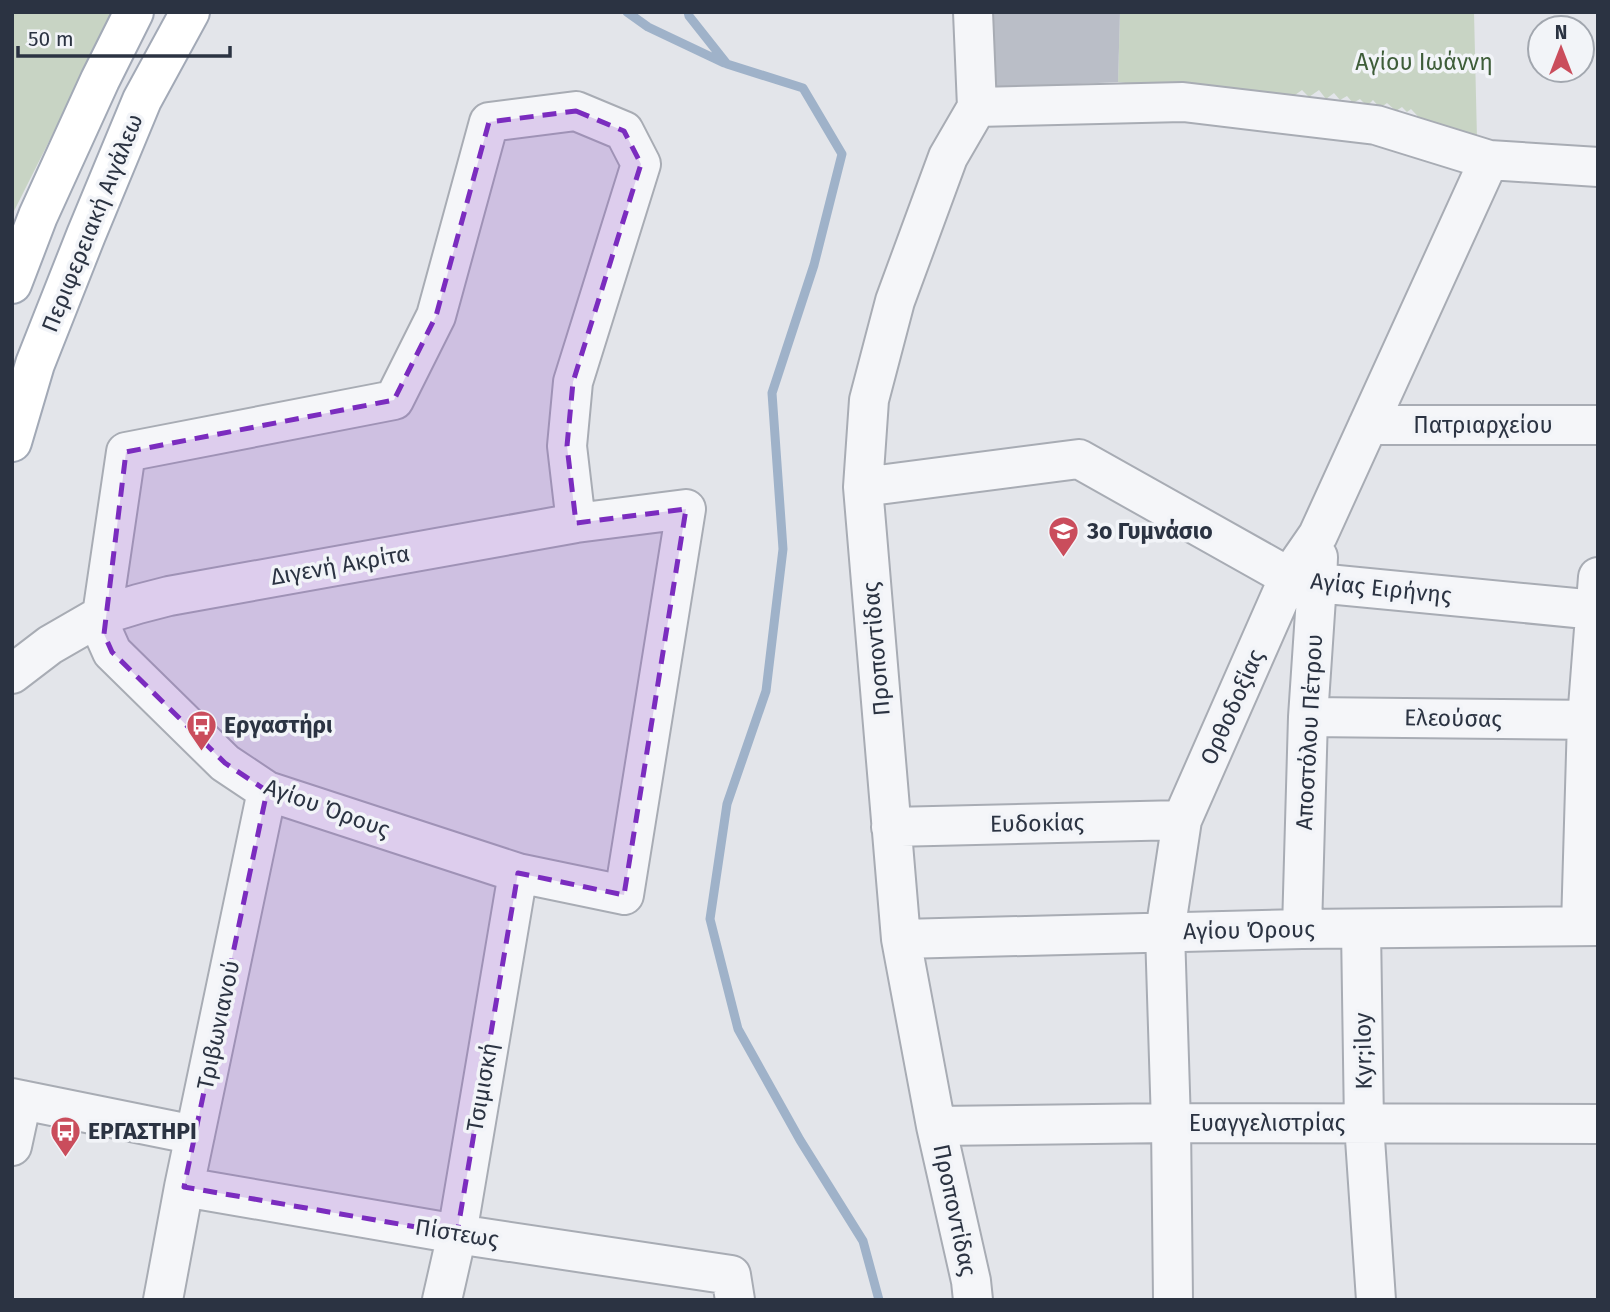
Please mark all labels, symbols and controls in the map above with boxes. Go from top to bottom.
scale bar [18,14,229,58]
north arrow [1526,14,1596,84]
text: N [1555,21,1567,44]
text: 50 m [28,26,74,52]
park label: Αγίου Ιωάννη [1355,48,1493,76]
street label: Περιφερειακή Αιγάλεω [35,110,149,336]
street label: Πατριαρχείου [1413,411,1553,439]
school or university icon: 3ο Γυμνάσιο [1047,514,1081,558]
place label: 3ο Γυμνάσιο [1086,517,1213,545]
street label: Διγενή Ακρίτα [268,539,412,591]
street label: Αγίας Ειρήνης [1309,567,1453,609]
street label: Προποντίδας [856,581,896,717]
street label: Αποστόλου Πέτρου [1290,633,1328,831]
street label: Ορθοδοξίας [1194,645,1270,769]
street label: Ελεούσας [1404,703,1502,733]
bus stop icon: Εργαστήρι [184,708,218,752]
place label: Εργαστήρι [224,711,333,739]
street label: Αγίου Όρους [260,772,394,844]
street label: Ευδοκίας [990,808,1085,838]
street label: Αγίου Όρους [1183,915,1315,945]
street label: Τριβωνιανού [191,958,245,1092]
street label: Kyr;iloy [1348,1012,1378,1090]
street label: Τσιμισκή [460,1040,504,1134]
street label: Ευαγγελιστρίας [1189,1109,1346,1137]
bus stop icon: ΕΡΓΑΣΤΗΡΙ [48,1114,82,1158]
place label: ΕΡΓΑΣΤΗΡΙ [88,1117,197,1145]
street label: Προποντίδας [927,1141,983,1279]
street label: Πίστεως [413,1213,501,1253]

